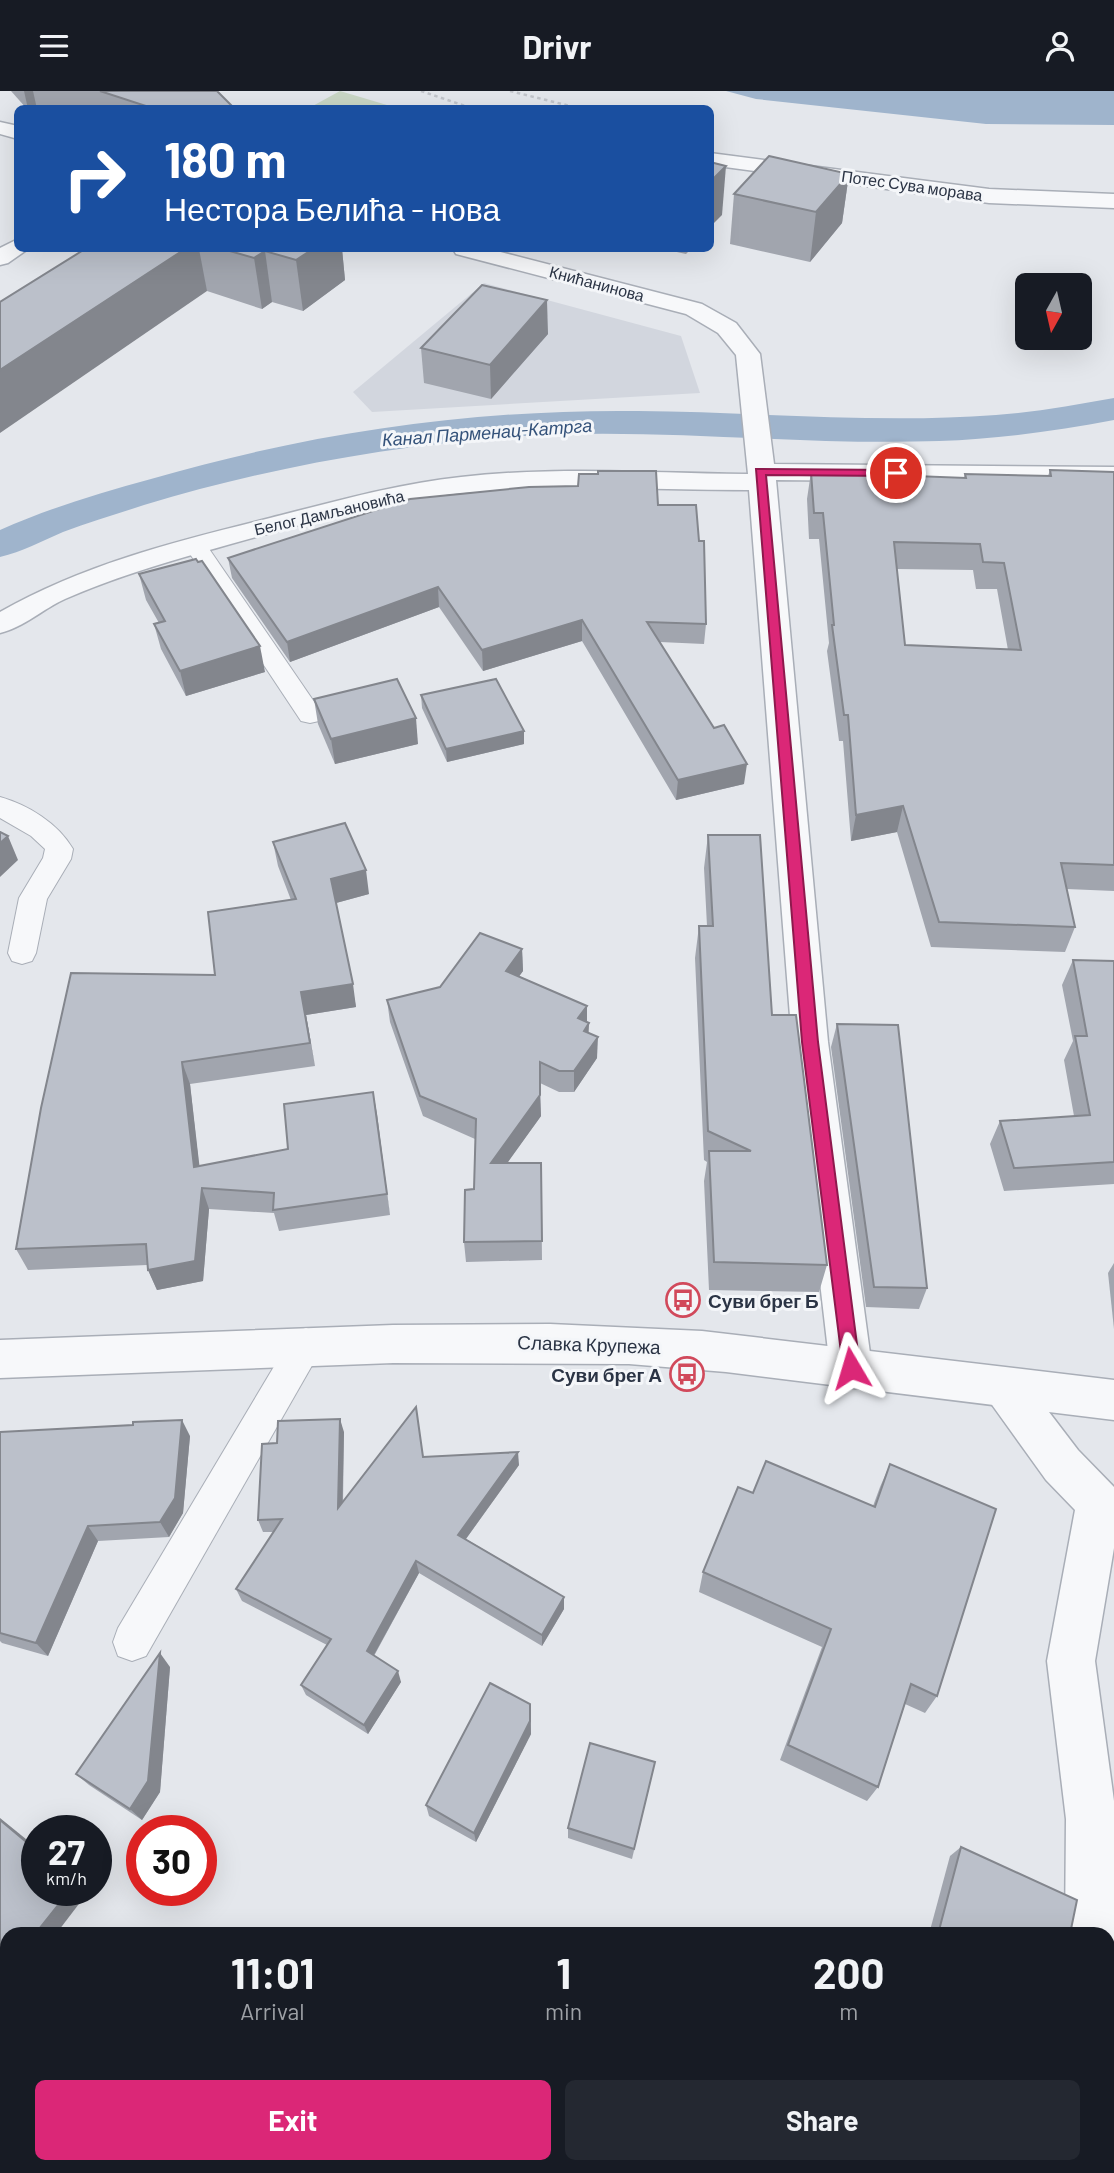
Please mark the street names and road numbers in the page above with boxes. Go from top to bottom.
street label: Потес Сува морава [840,166,984,204]
street label: Книћанинова [547,261,647,305]
street label: Белог Дамљановића [252,485,406,539]
street label: Славка Крупежа [517,1330,661,1358]

